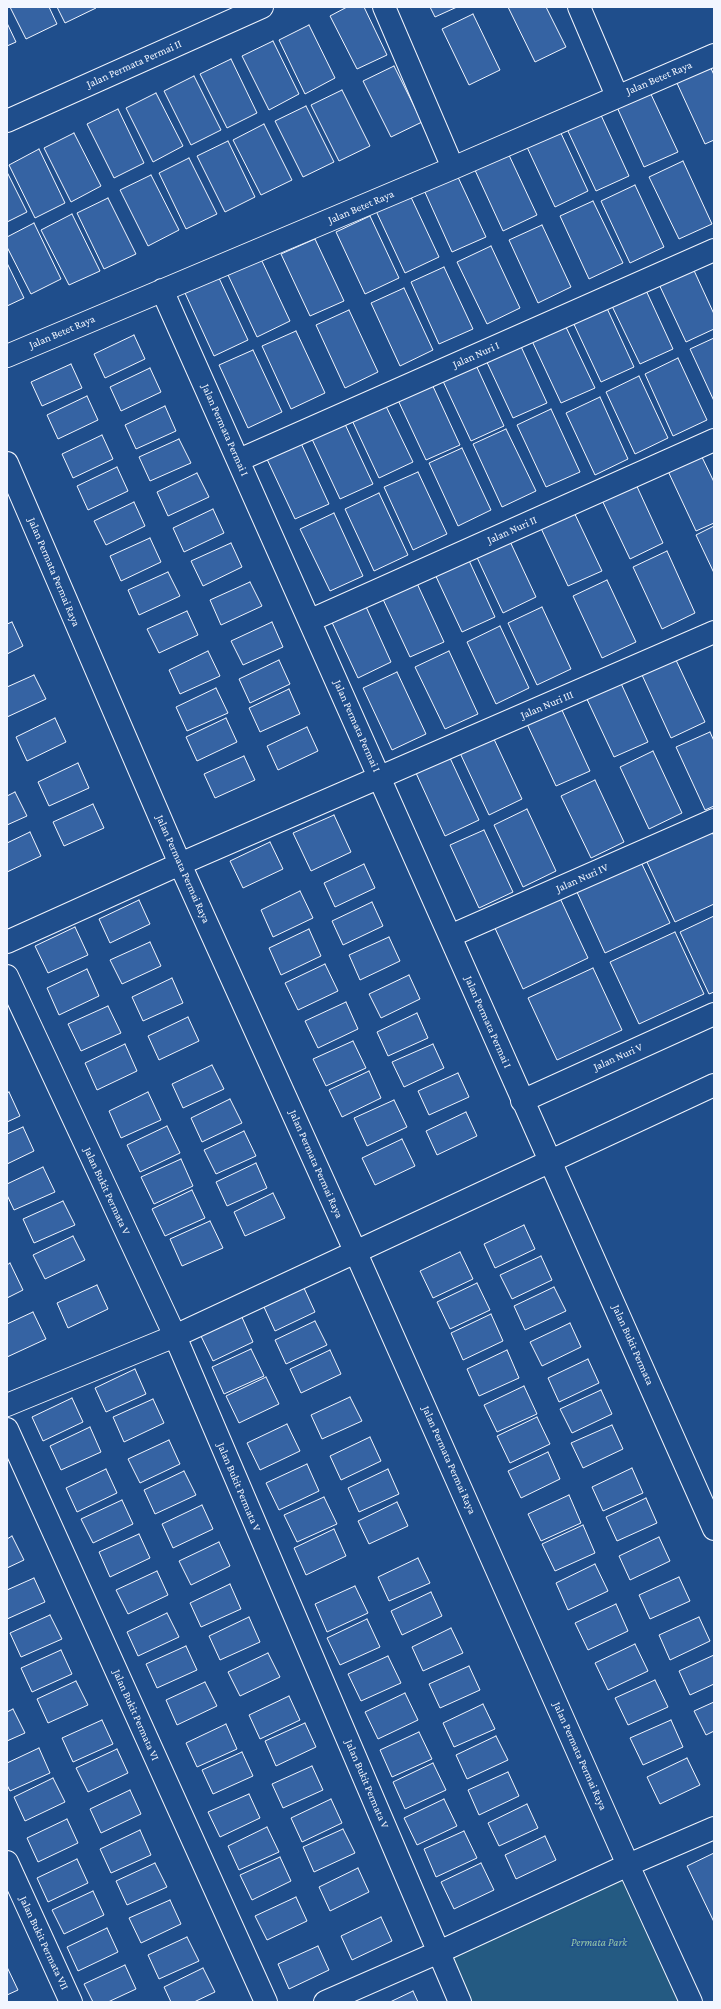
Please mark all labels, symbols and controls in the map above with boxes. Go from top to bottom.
street label: Jalan Permata Permai II [84,37,184,91]
street label: Jalan Betet Raya [624,58,694,98]
street label: Jalan Betet Raya [326,187,396,227]
street label: Jalan Betet Raya [27,312,97,352]
street label: Jalan Nuri I [451,339,501,371]
street label: Jalan Permata Permai I [199,382,251,478]
street label: Jalan Nuri II [485,513,539,547]
street label: Jalan Permata Permai Raya [25,516,83,628]
street label: Jalan Permata Permai I [331,678,383,774]
street label: Jalan Nuri III [519,688,575,722]
street label: Jalan Permata Permai Raya [153,813,213,925]
street label: Jalan Nuri IV [554,861,610,895]
street label: Jalan Permata Permai I [462,974,514,1070]
street label: Jalan Nuri V [591,1040,645,1074]
street label: Jalan Permata Permai Raya [286,1108,346,1220]
street label: Jalan Bukit Permata V [81,1145,133,1237]
street label: Jalan Bukit Permata [609,1303,657,1387]
street label: Jalan Permata Permai Raya [419,1404,479,1516]
street label: Jalan Bukit Permata V [214,1441,264,1533]
street label: Jalan Bukit Permata VI [110,1667,162,1763]
street label: Jalan Permata Permai Raya [550,1700,610,1812]
street label: Jalan Bukit Permata V [342,1738,392,1830]
street label: Jalan Bukit Permata VII [17,1894,71,1992]
park label: Permata Park [571,1936,627,1950]

